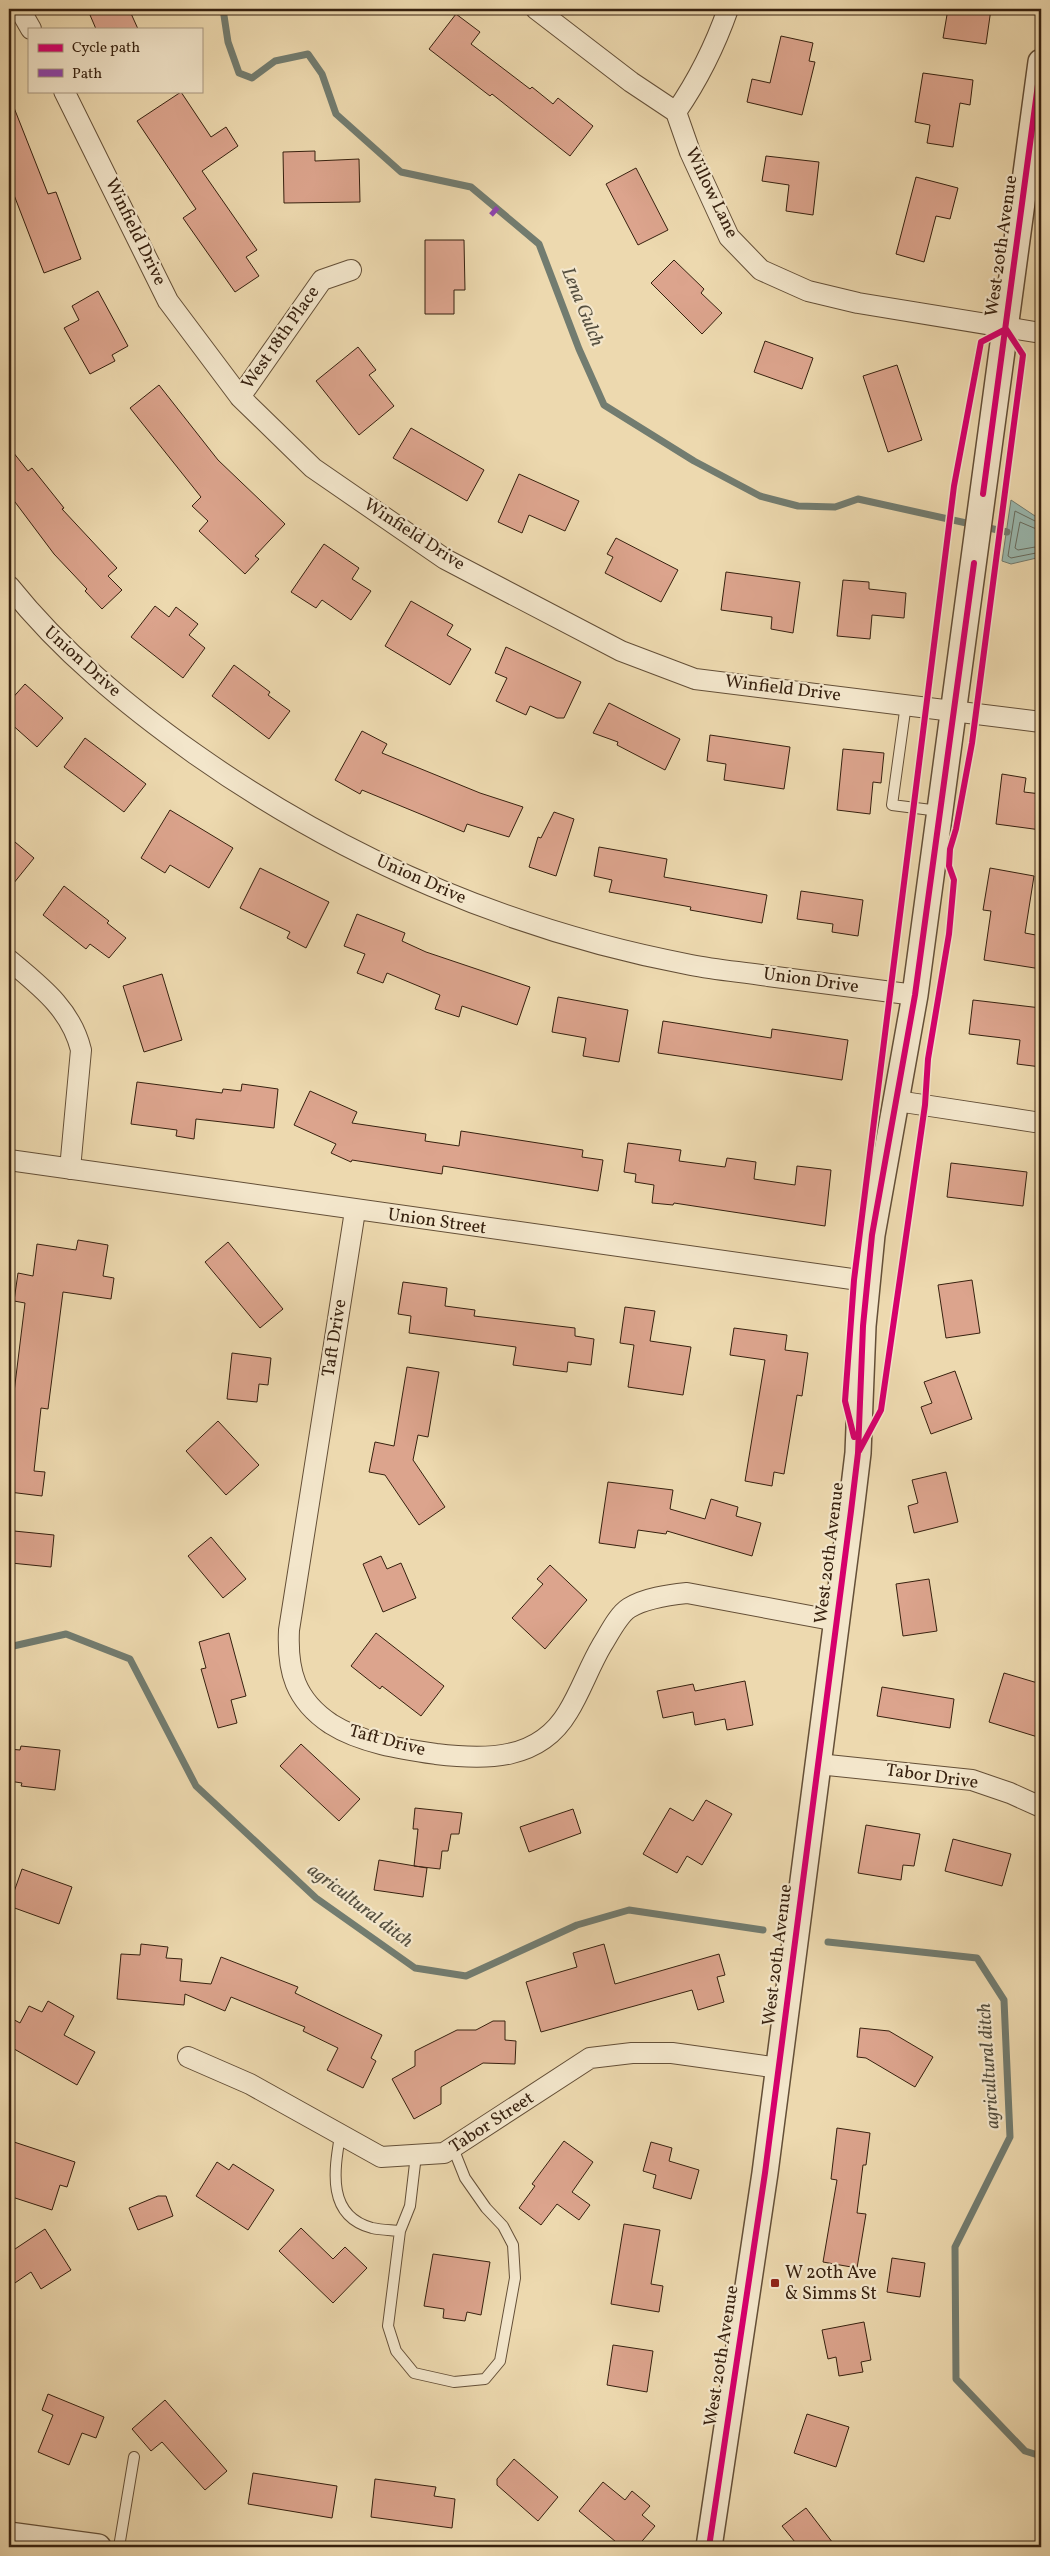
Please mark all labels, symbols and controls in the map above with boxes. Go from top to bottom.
legend [28,28,202,92]
text: Cycle path [72,38,140,59]
text: Path [72,64,102,85]
street label: Willow Lane [678,143,744,243]
street label: Winfield Drive [98,174,172,290]
street label: West 20th Avenue [980,174,1024,318]
water label: Lena Gulch [554,264,610,350]
street label: West 18th Place [236,281,326,395]
street label: Winfield Drive [358,493,470,577]
street label: Union Drive [38,621,126,703]
street label: Winfield Drive [724,669,842,709]
street label: Union Drive [372,849,470,911]
street label: Union Drive [762,962,860,1000]
street label: Union Street [386,1203,488,1241]
street label: Taft Drive [317,1297,353,1379]
street label: West 20th Avenue [809,1481,851,1625]
street label: Taft Drive [346,1719,428,1763]
street label: Tabor Drive [884,1758,980,1796]
water label: agricultural ditch [302,1858,418,1954]
street label: West 20th Avenue [757,1883,799,2027]
water label: agricultural ditch [972,2002,1006,2130]
street label: Tabor Street [445,2086,539,2160]
place label: W 20th Ave & Simms St [785,2261,877,2307]
marker: W 20th Ave & Simms St [769,2277,781,2289]
street label: West 20th Avenue [698,2284,746,2428]

